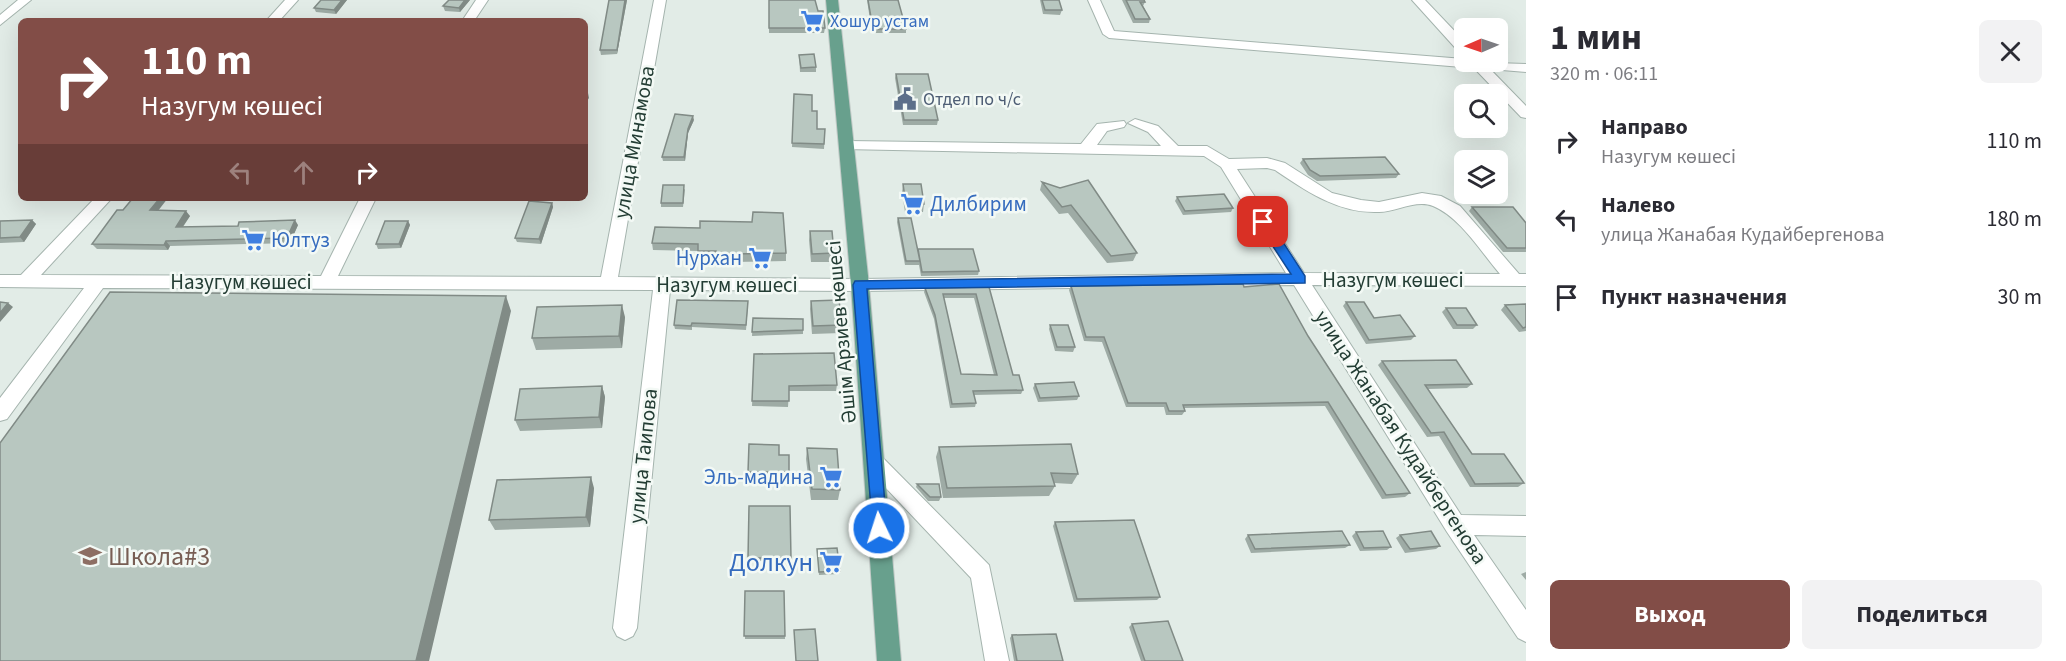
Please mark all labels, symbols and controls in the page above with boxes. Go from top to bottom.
supermarket icon: Хошур устам [799,8,825,34]
place label: Хошур устам [830,9,929,34]
text: 1 мин [1550,12,1642,63]
north arrow [1454,18,1508,72]
map controls [1454,18,1508,204]
button: close [1979,20,2042,83]
text: 110 m [141,31,252,91]
icon: right [42,42,120,120]
text: 320 m · 06:11 [1550,60,1658,88]
street label: улица Минамова [606,63,662,221]
button: search [1454,84,1508,138]
public building icon: Отдел по ч/с [892,86,918,112]
text: Назугум көшесі [141,87,323,126]
place label: Отдел по ч/с [923,87,1021,112]
text: Направо [1601,111,1688,143]
icon: right [1550,125,1583,158]
text: 110 m [1987,125,2042,157]
text: Назугум көшесі [1601,143,1736,171]
button: layers [1454,150,1508,204]
icon: left [224,156,257,189]
icon: ahead [287,156,320,189]
icon: right [350,156,383,189]
place label: Дилбирим [930,189,1027,219]
text: Налево [1601,189,1675,221]
supermarket icon: Дилбирим [899,191,925,217]
pin [1237,196,1288,247]
icon: left [1550,203,1583,236]
text: 180 m [1987,203,2042,235]
icon: arrive [1246,205,1279,238]
text: улица Жанабая Кудайбергенова [1601,221,1885,249]
place label: Юлтуз [271,225,330,255]
supermarket icon: Юлтуз [240,227,266,253]
street label: Әшім Арзиев көшесі [818,239,864,425]
place label: Нурхан [676,243,742,273]
supermarket icon: Нурхан [747,245,773,271]
street label: Назугум көшесі [1322,265,1464,295]
street label: Назугум көшесі [170,267,312,297]
street label: Назугум көшесі [656,270,798,300]
icon: arrive [1550,281,1583,314]
text: Пункт назначения [1601,281,1787,313]
text: 30 m [1997,281,2042,313]
street label: улица Жанабая Кудайбергенова [1307,304,1495,570]
street label: улица Таипова [621,387,665,525]
place label: Эль-мадина [704,462,813,492]
supermarket icon: Эль-мадина [818,464,844,490]
position arrow [847,496,911,560]
place label: Школа#3 [108,538,210,575]
school or university icon: Школа#3 [77,543,103,569]
place label: Долкун [729,544,813,581]
supermarket icon: Долкун [818,549,844,575]
button: Выход [1550,580,1790,649]
button: Поделиться [1802,580,2042,649]

